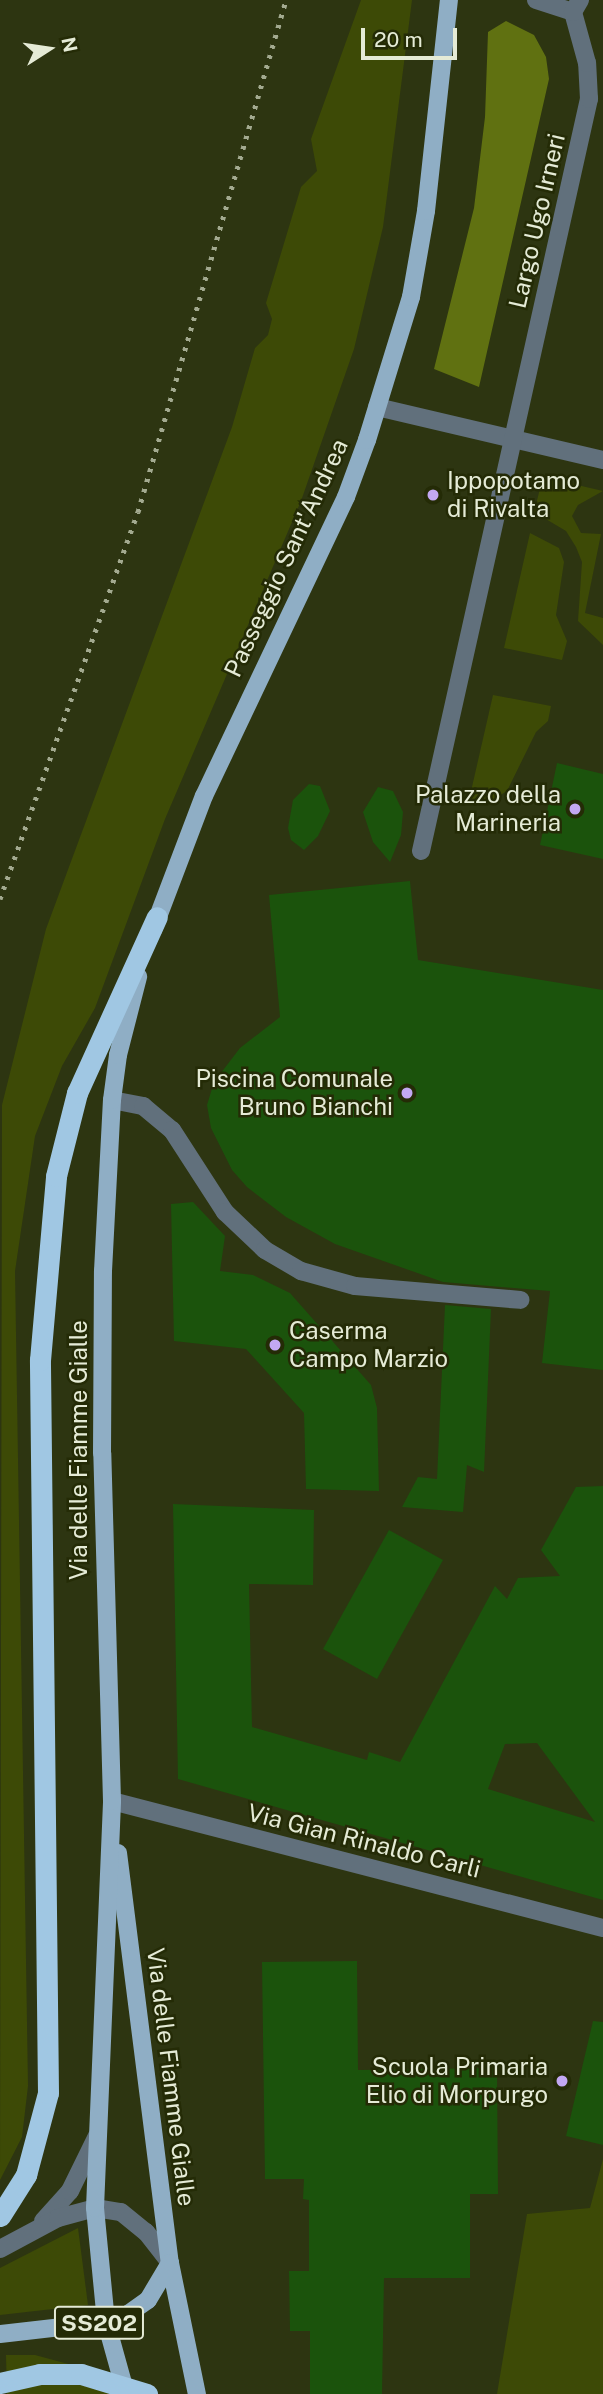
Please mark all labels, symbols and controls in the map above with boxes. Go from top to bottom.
north arrow [14,14,84,84]
scale bar [365,14,461,58]
text: 20 m [374,27,423,52]
text: N [57,35,82,54]
street label: Largo Ugo Irneri [503,131,571,311]
street label: Passeggio Sant'Andrea [218,434,354,682]
place label: Ippopotamo di Rivalta [447,467,580,523]
marker: Ippopotamo di Rivalta [425,487,441,503]
place label: Palazzo della Marineria [414,781,561,837]
marker: Palazzo della Marineria [567,801,583,817]
place label: Piscina Comunale Bruno Bianchi [195,1065,393,1121]
marker: Piscina Comunale Bruno Bianchi [399,1085,415,1101]
place label: Caserma Campo Marzio [289,1317,448,1373]
street label: Via delle Fiamme Gialle [65,1320,93,1580]
marker: Caserma Campo Marzio [267,1337,283,1353]
street label: Via Gian Rinaldo Carli [244,1798,484,1884]
street label: Via delle Fiamme Gialle [141,1946,201,2208]
place label: Scuola Primaria Elio di Morpurgo [365,2053,548,2109]
marker: Scuola Primaria Elio di Morpurgo [554,2073,570,2089]
road number: SS202 [54,2304,144,2342]

